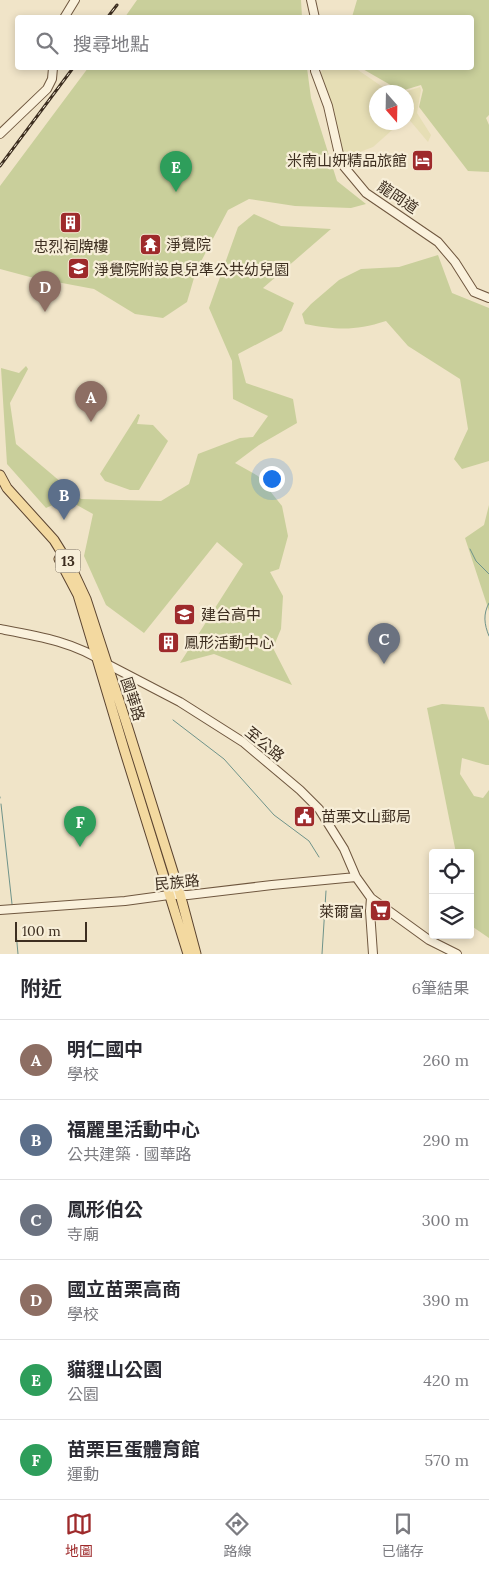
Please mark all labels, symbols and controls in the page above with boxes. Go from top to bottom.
search box [15,15,474,70]
icon: search [33,29,61,57]
text: 搜尋地點 [73,32,149,56]
north arrow [369,85,414,130]
hotel icon: 米南山妍精品旅館 [411,148,435,172]
pin: E [160,151,192,192]
place label: 米南山妍精品旅館 [287,151,407,170]
street label: 龍岡道 [374,177,422,217]
building icon: 忠烈祠牌樓 [59,211,83,235]
temple icon: 淨覺院 [138,232,162,256]
place label: 淨覺院 [166,235,211,254]
place label: 忠烈祠牌樓 [33,237,109,256]
school or university icon: 淨覺院附設良兒準公共幼兒園 [66,257,90,281]
place label: 淨覺院附設良兒準公共幼兒園 [94,260,289,279]
pin: D [29,271,61,312]
pin: A [75,381,107,422]
your location [259,466,285,492]
pin: B [48,479,80,520]
road number: 13 [56,550,80,572]
school or university icon: 建台高中 [173,602,197,626]
place label: 建台高中 [201,605,261,624]
pin: C [368,623,400,664]
building icon: 鳳形活動中心 [156,630,180,654]
place label: 鳳形活動中心 [184,633,274,652]
street label: 國華路 [117,675,149,723]
street label: 至公路 [242,722,288,766]
public building icon: 苗栗文山郵局 [293,804,317,828]
pin: F [64,806,96,847]
place label: 苗栗文山郵局 [321,807,411,826]
map controls [429,849,474,939]
button: locate [429,849,474,894]
street label: 民族路 [154,871,200,893]
button: layers [429,894,474,939]
supermarket icon: 萊爾富 [368,899,392,923]
place label: 萊爾富 [319,902,364,921]
scale bar [15,919,88,942]
text: 100 m [22,922,61,940]
text: 附近 [20,975,62,1002]
text: 6筆結果 [412,978,469,998]
text: 明仁國中 [67,1037,143,1061]
text: A [31,1050,41,1070]
text: 260 m [423,1050,469,1070]
text: 學校 [67,1064,99,1084]
text: 福麗里活動中心 [67,1117,200,1141]
text: B [31,1130,41,1150]
text: 290 m [423,1130,469,1150]
text: 公共建築 · 國華路 [67,1144,191,1164]
text: 鳳形伯公 [67,1197,143,1221]
text: C [30,1210,42,1230]
text: 300 m [422,1210,469,1230]
text: 寺廟 [67,1224,99,1244]
text: 國立苗栗高商 [67,1277,181,1301]
text: D [30,1290,42,1310]
text: 390 m [422,1290,469,1310]
text: 學校 [67,1304,99,1324]
text: 貓貍山公園 [67,1357,162,1381]
text: E [31,1370,41,1390]
text: 420 m [423,1370,469,1390]
text: 公園 [67,1384,99,1404]
text: 苗栗巨蛋體育館 [67,1437,200,1461]
text: F [31,1450,41,1470]
text: 570 m [424,1450,469,1470]
text: 運動 [67,1464,99,1484]
tab: 地圖 [65,1510,93,1560]
tab: 路線 [223,1510,251,1560]
tab: 已儲存 [382,1510,424,1560]

